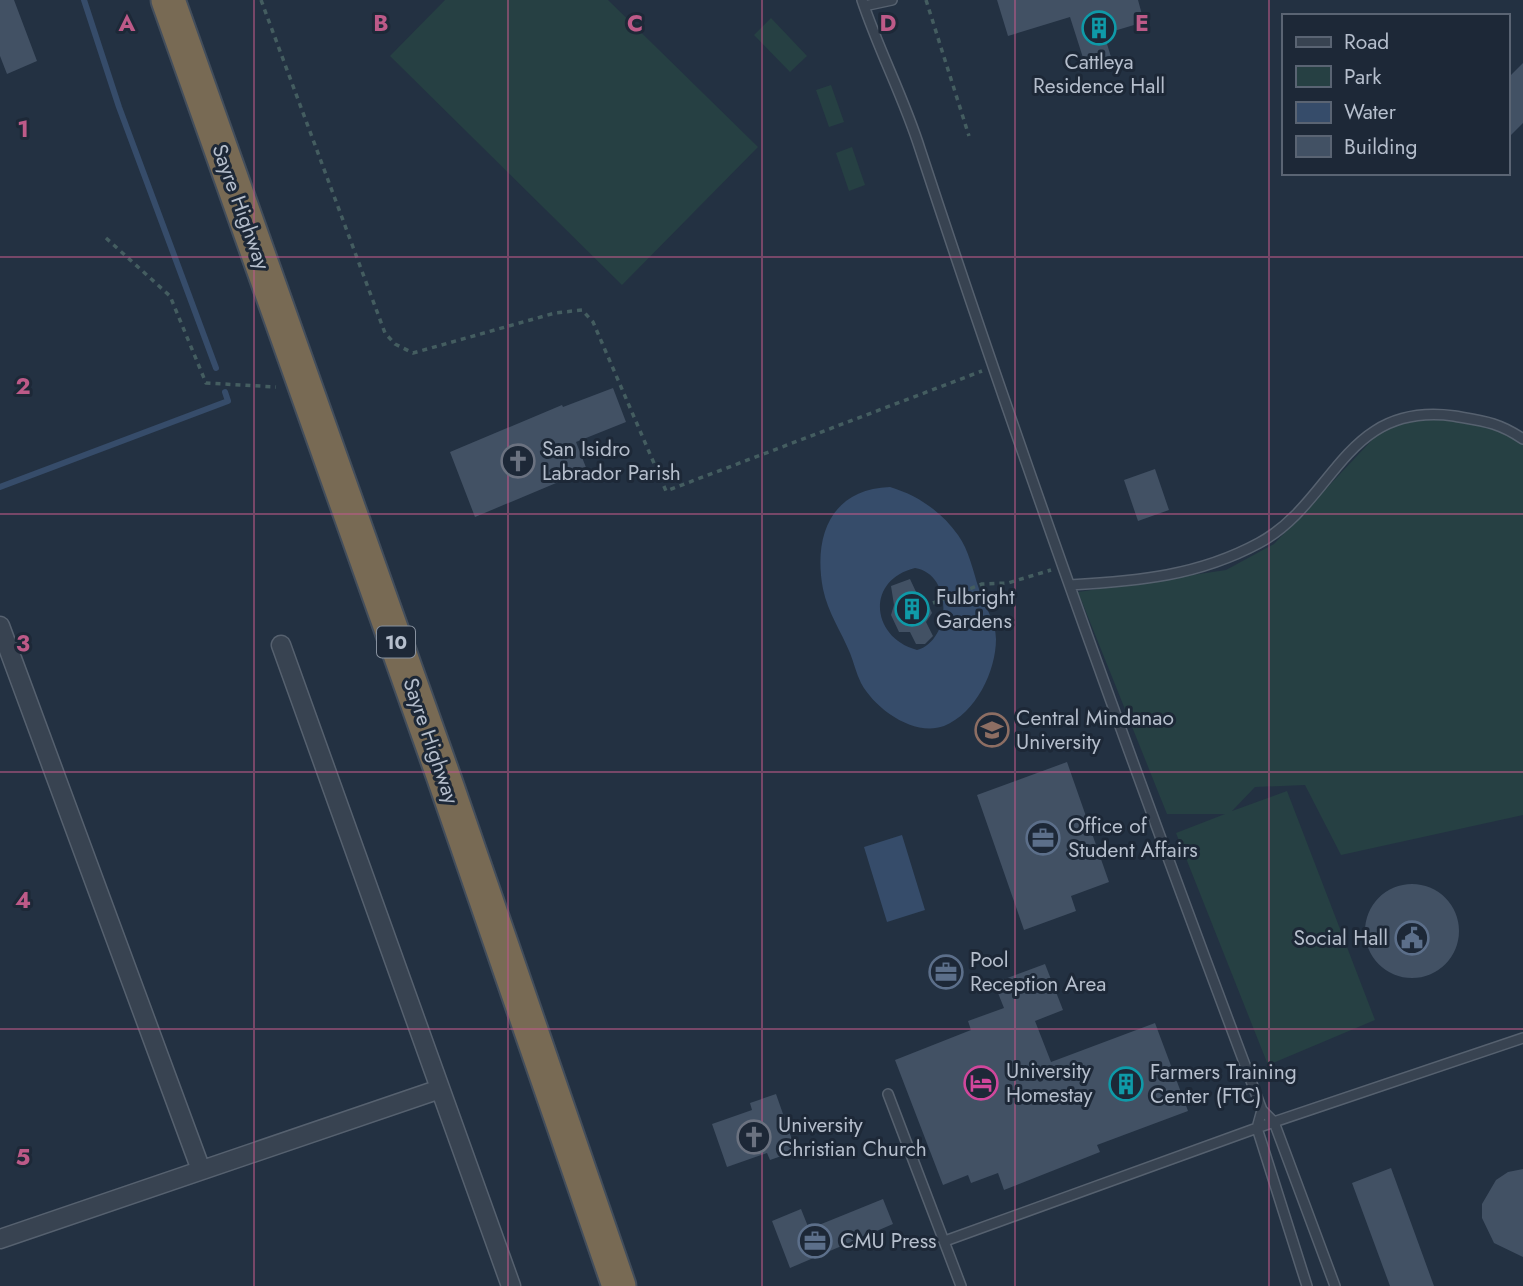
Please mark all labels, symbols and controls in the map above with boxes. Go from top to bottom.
text: A [118,6,136,40]
text: B [373,6,389,40]
text: C [627,6,643,40]
text: D [880,6,897,40]
text: E [1135,6,1149,40]
building icon: Cattleya Residence Hall [1080,9,1118,47]
legend [1282,14,1509,175]
text: Road [1344,27,1389,57]
place label: Cattleya Residence Hall [1033,47,1165,101]
text: Park [1344,62,1382,92]
text: Water [1344,97,1397,127]
text: 1 [17,112,29,146]
text: Building [1344,132,1417,162]
street label: Sayre Highway [204,140,278,275]
text: 2 [15,369,31,403]
place label: San Isidro Labrador Parish [542,434,681,488]
church icon: San Isidro Labrador Parish [499,442,537,480]
place label: Fulbright Gardens [936,582,1015,636]
building icon: Fulbright Gardens [893,590,931,628]
text: 3 [16,626,30,660]
road number: 10 [377,626,415,657]
street label: Sayre Highway [395,674,467,809]
place label: Central Mindanao University [1016,703,1174,757]
school or university icon: Central Mindanao University [973,711,1011,749]
place label: Office of Student Affairs [1068,811,1198,865]
office icon: Office of Student Affairs [1024,819,1062,857]
text: 4 [15,883,31,917]
public building icon: Social Hall [1393,919,1431,957]
place label: Social Hall [1294,923,1388,953]
place label: Pool Reception Area [970,945,1106,999]
office icon: Pool Reception Area [927,953,965,991]
place label: University Homestay [1006,1056,1093,1110]
place label: Farmers Training Center (FTC) [1150,1057,1297,1111]
hotel icon: University Homestay [962,1064,1000,1102]
building icon: Farmers Training Center (FTC) [1107,1065,1145,1103]
place label: University Christian Church [778,1110,927,1164]
church icon: University Christian Church [735,1118,773,1156]
text: 5 [16,1140,30,1174]
office icon: CMU Press [796,1222,834,1260]
place label: CMU Press [840,1226,937,1256]

